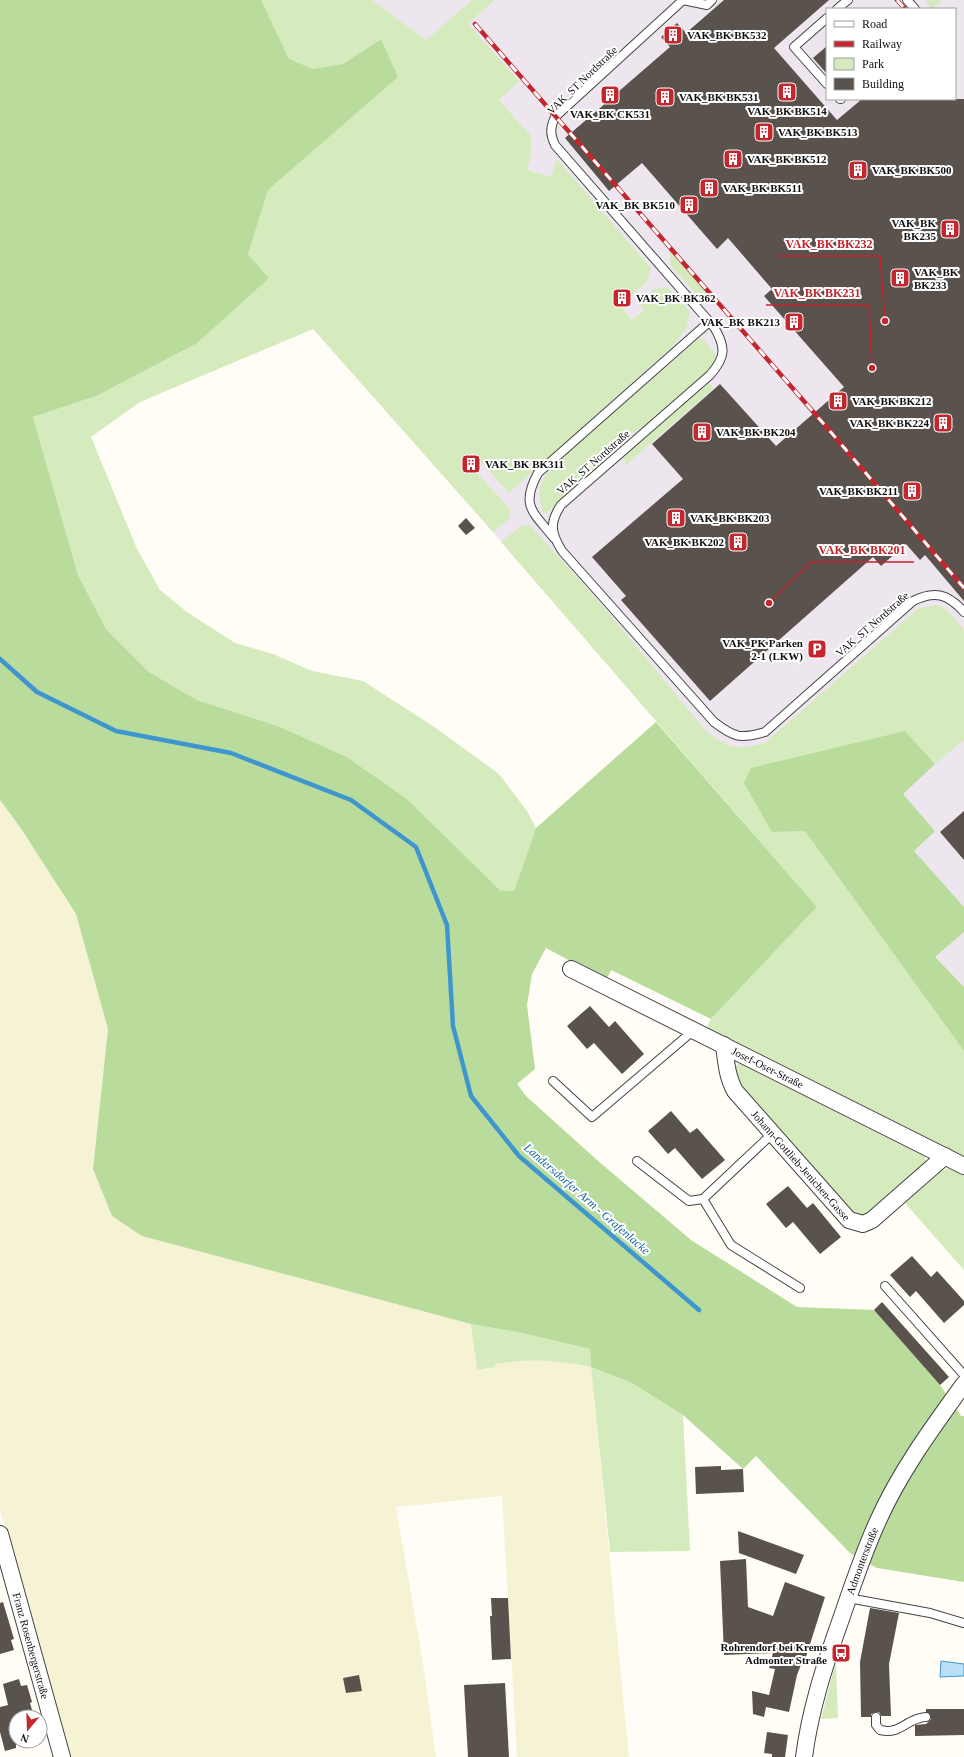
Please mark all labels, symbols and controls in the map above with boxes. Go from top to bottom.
legend [826,8,956,100]
text: Road [862,17,887,31]
building icon: VAK_BK BK532 [662,24,684,46]
place label: VAK_BK BK532 [687,29,767,41]
text: Railway [862,37,902,51]
street label: VAK_ST Nordstraße [545,44,619,116]
text: Park [862,57,884,71]
text: Building [862,77,904,91]
building icon: VAK_BK BK514 [776,81,798,103]
building icon: VAK_BK CK531 [599,84,621,106]
building icon: VAK_BK BK531 [654,86,676,108]
place label: VAK_BK BK531 [679,91,759,103]
place label: VAK_BK BK514 [747,105,827,117]
place label: VAK_BK CK531 [570,108,650,120]
building icon: VAK_BK BK513 [753,121,775,143]
place label: VAK_BK BK513 [778,126,858,138]
building icon: VAK_BK BK512 [722,148,744,170]
place label: VAK_BK BK512 [747,153,827,165]
building icon: VAK_BK BK500 [847,159,869,181]
place label: VAK_BK BK500 [872,164,952,176]
building icon: VAK_BK BK511 [698,177,720,199]
place label: VAK_BK BK511 [723,182,802,194]
building icon: VAK_BK BK510 [678,194,700,216]
place label: VAK_BK BK510 [595,199,675,211]
place label: VAK_BK BK235 [892,217,936,242]
building icon: VAK_BK BK235 [939,218,961,240]
callout: VAK_BK BK232 [777,232,880,256]
text: VAK_BK BK232 [786,237,872,251]
place label: VAK_BK BK233 [914,266,959,291]
building icon: VAK_BK BK233 [889,267,911,289]
callout: VAK_BK BK231 [766,281,869,305]
text: VAK_BK BK231 [774,286,860,300]
building icon: VAK_BK BK362 [611,287,633,309]
place label: VAK_BK BK362 [636,292,716,304]
building icon: VAK_BK BK213 [783,311,805,333]
place label: VAK_BK BK213 [700,316,780,328]
building icon: VAK_BK BK212 [827,390,849,412]
place label: VAK_BK BK212 [852,395,932,407]
building icon: VAK_BK BK224 [932,412,954,434]
place label: VAK_BK BK224 [849,417,929,429]
building icon: VAK_BK BK204 [691,421,713,443]
place label: VAK_BK BK204 [716,426,796,438]
street label: VAK_ST Nordstraße [554,427,632,497]
building icon: VAK_BK BK311 [460,453,482,475]
place label: VAK_BK BK311 [485,458,564,470]
building icon: VAK_BK BK211 [901,480,923,502]
place label: VAK_BK BK211 [819,485,898,497]
building icon: VAK_BK BK203 [665,507,687,529]
place label: VAK_BK BK203 [690,512,770,524]
building icon: VAK_BK BK202 [727,531,749,553]
place label: VAK_BK BK202 [644,536,724,548]
callout: VAK_BK BK201 [811,538,914,562]
text: VAK_BK BK201 [819,543,905,557]
street label: VAK_ST Nordstraße [833,589,911,659]
place label: VAK_PK Parken 2-1 (LKW) [722,637,803,663]
parking icon: VAK_PK Parken 2-1 (LKW) [806,638,828,660]
street label: Josef-Oser-Straße [730,1045,806,1091]
street label: Johann-Gottlieb-Jenichen-Gasse [749,1108,853,1223]
water label: Landersdorfer Arm - Grafenlacke [520,1140,653,1258]
street label: Admonterstraße [844,1525,880,1596]
street label: Franz Rosenbergerstraße [11,1591,52,1700]
place label: Rohrendorf bei Krems Admonter Straße [720,1641,828,1666]
bus stop icon: Rohrendorf bei Krems Admonter Straße [830,1642,852,1664]
north arrow [8,1709,48,1749]
text: N [19,1731,30,1745]

